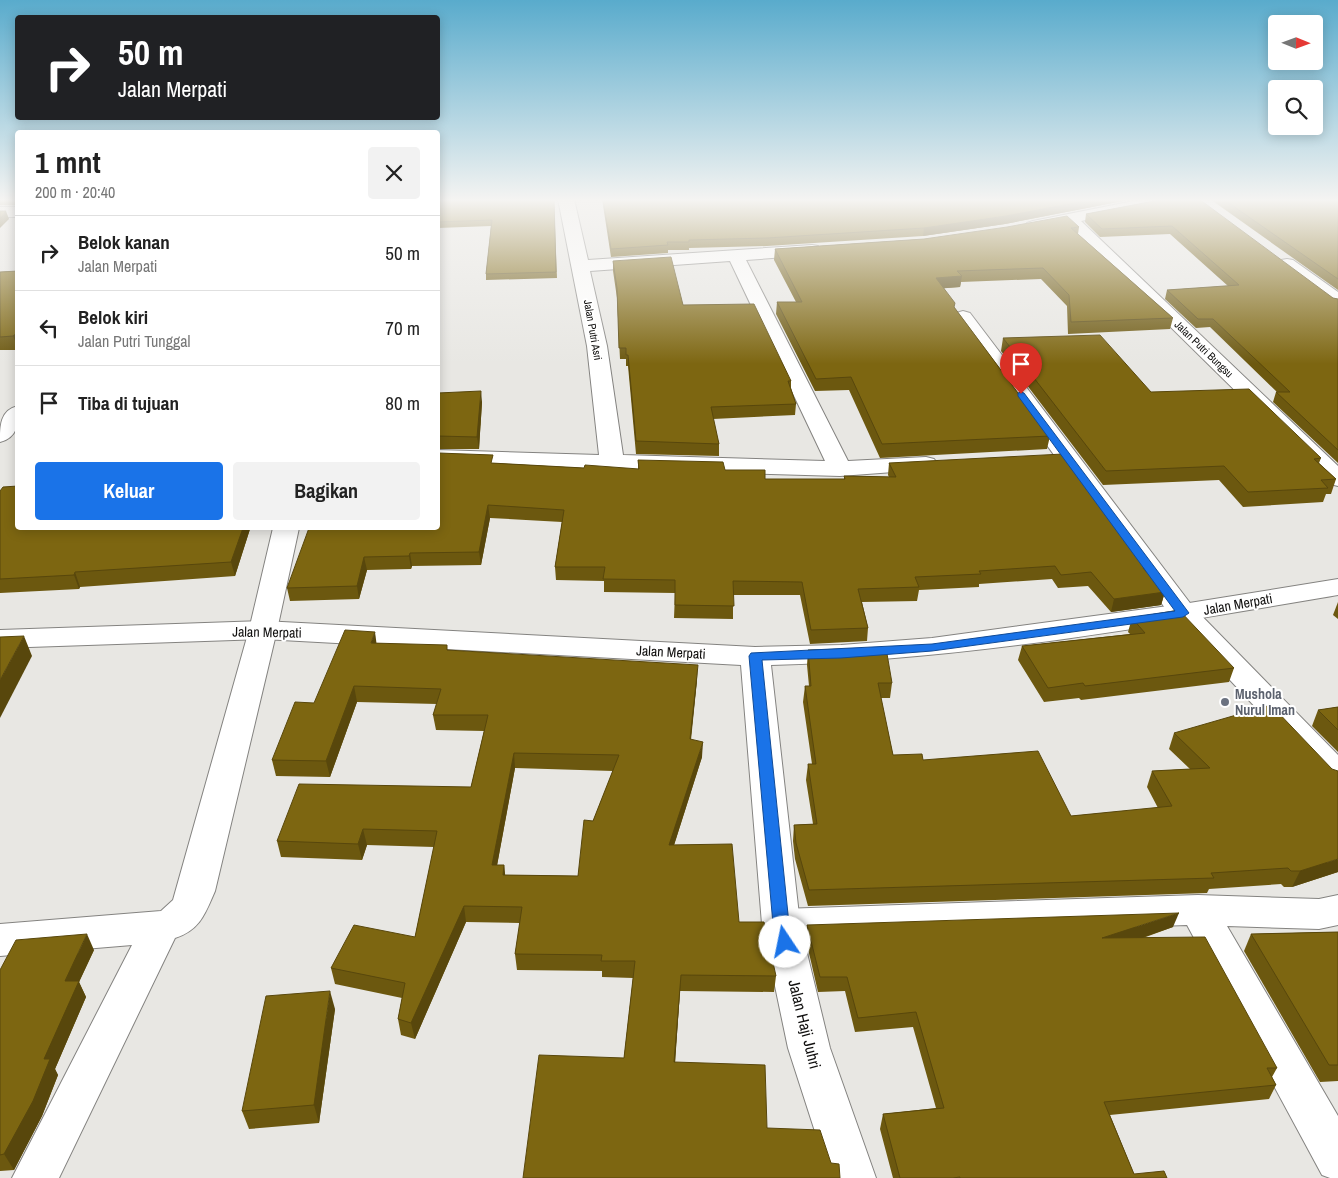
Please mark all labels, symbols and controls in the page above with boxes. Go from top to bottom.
north arrow [1268,15,1322,70]
map controls [1268,15,1323,135]
text: 50 m [118,29,183,76]
icon: right [35,35,100,100]
text: Jalan Merpati [118,74,227,104]
button: search [1268,80,1323,135]
text: 1 mnt [35,142,101,182]
button: close [368,147,420,199]
text: 200 m · 20:40 [35,181,115,203]
text: Belok kanan [78,229,170,255]
icon: right [35,239,63,267]
text: 50 m [385,240,420,266]
text: Jalan Merpati [78,255,158,277]
street label: Jalan Putri Asri [581,299,605,361]
text: Belok kiri [78,304,148,330]
icon: left [35,314,63,342]
text: 70 m [385,315,420,341]
street label: Jalan Putri Bungsu [1172,317,1236,381]
text: Jalan Putri Tunggal [78,330,190,352]
pin [1000,343,1042,394]
icon: arrive [1007,350,1035,378]
icon: arrive [35,389,63,417]
text: Tiba di tujuan [78,390,179,416]
text: 80 m [385,390,420,416]
button: Keluar [35,462,223,520]
button: Bagikan [233,462,420,520]
street label: Jalan Merpati [1202,589,1274,619]
street label: Jalan Merpati [232,622,302,642]
street label: Jalan Merpati [636,641,706,663]
place label: Mushola Nurul Iman [1235,685,1295,719]
marker: Mushola Nurul Iman [1219,696,1231,708]
position arrow [758,915,810,967]
street label: Jalan Haji Juhri [783,977,827,1071]

